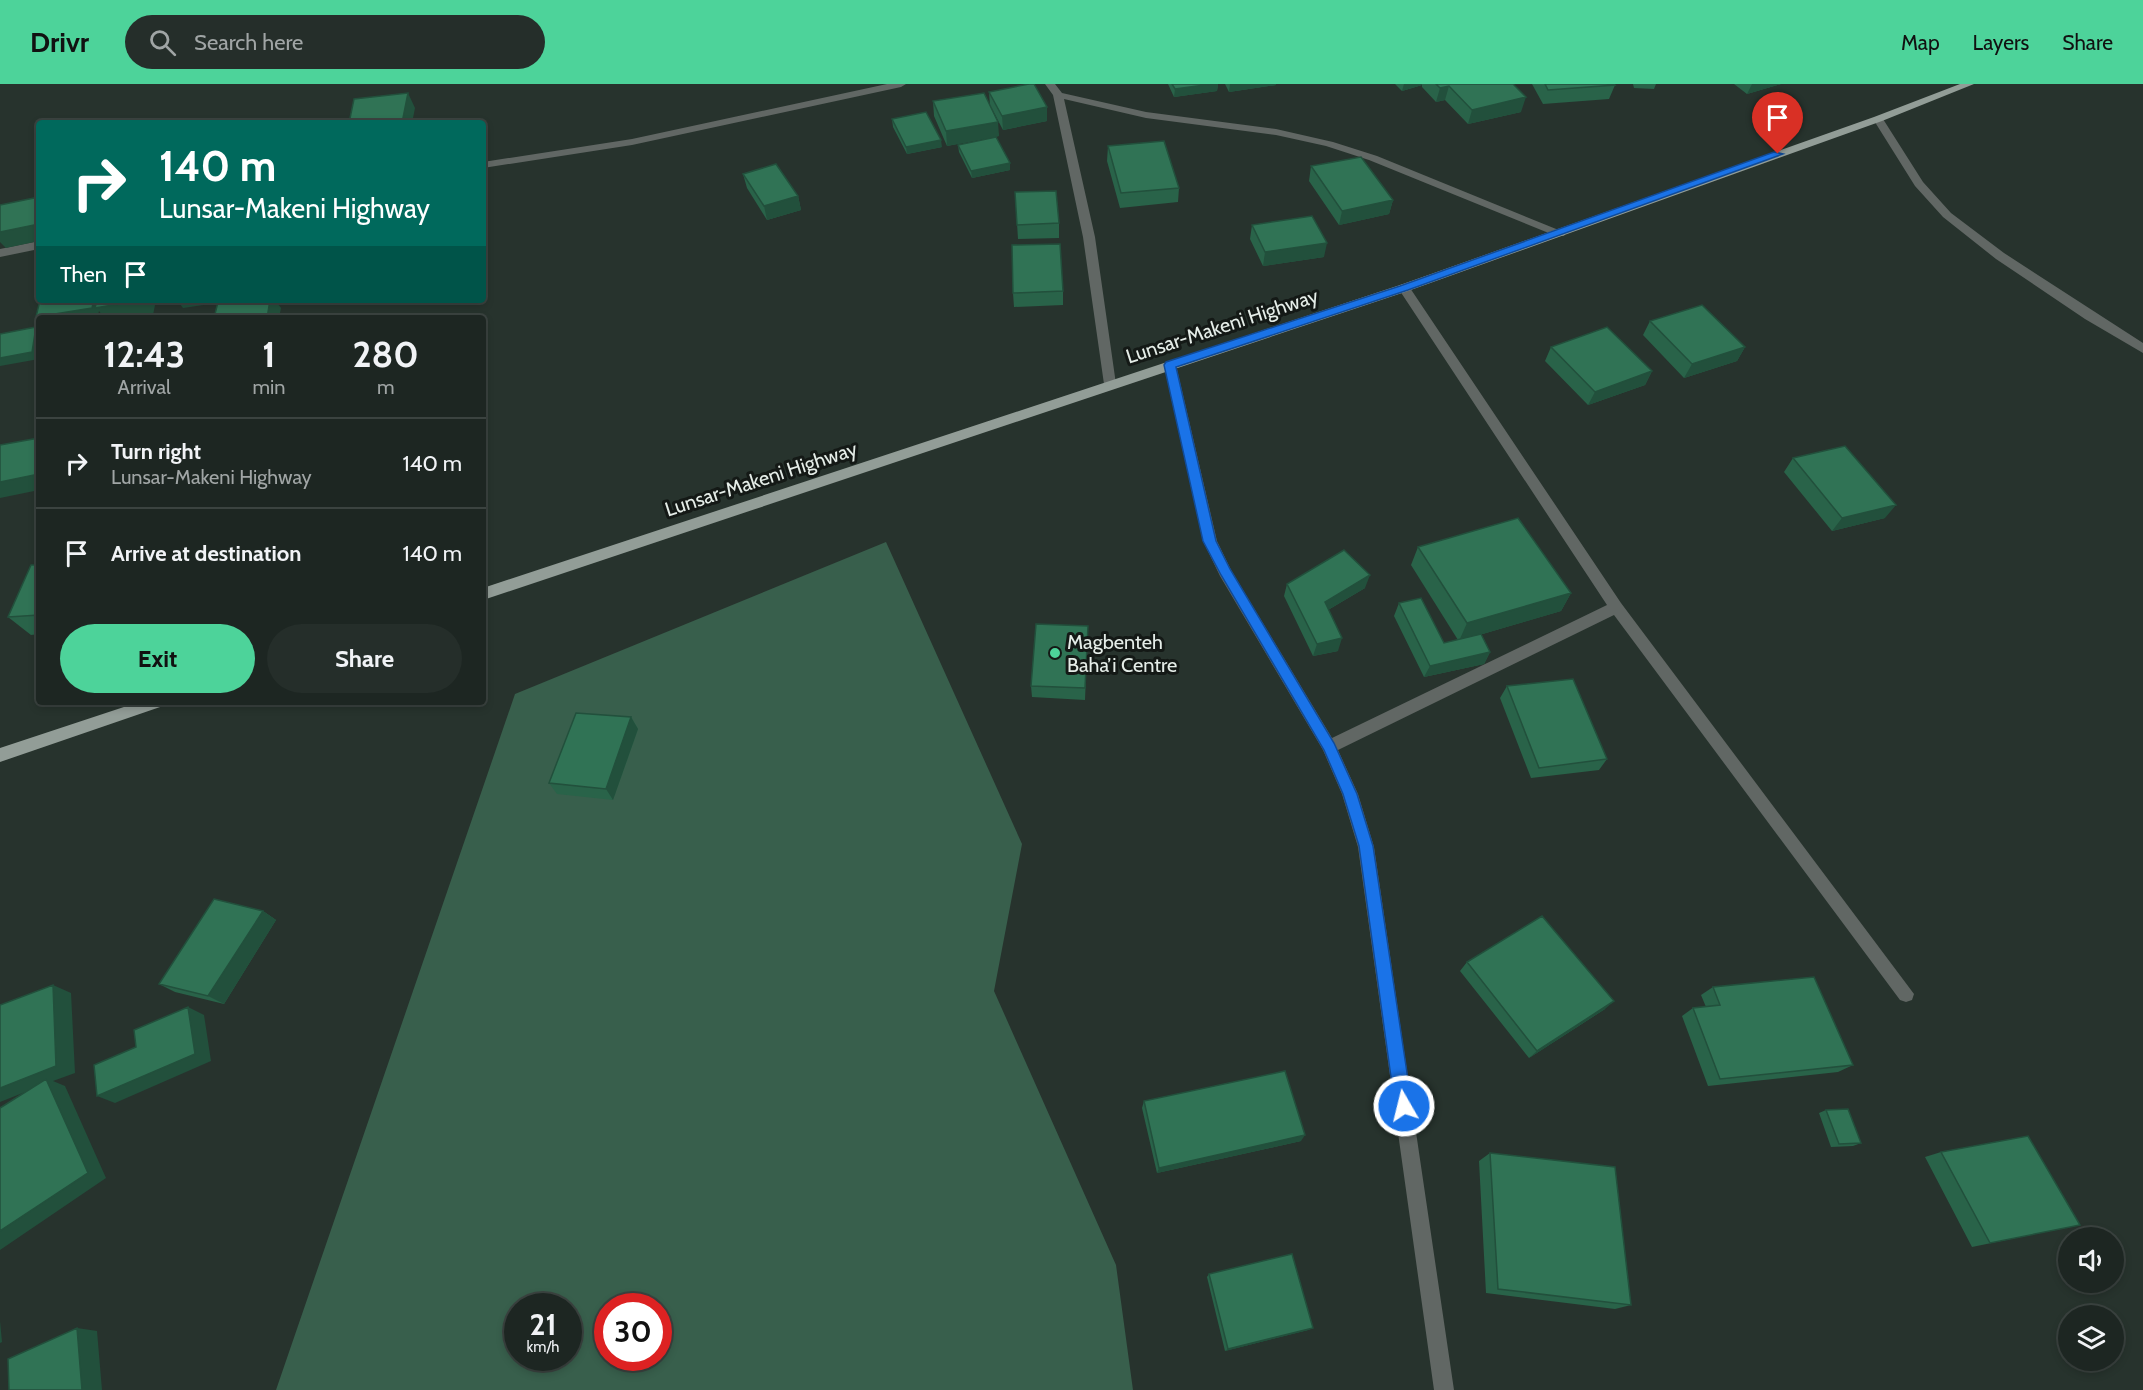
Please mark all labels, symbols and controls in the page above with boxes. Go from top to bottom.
search box [125,15,545,69]
text: Drivr [30,25,89,59]
icon: search [146,26,179,59]
text: Search here [194,29,303,56]
text: Map [1901,30,1940,55]
text: Layers [1973,30,2029,55]
text: Share [2062,30,2113,55]
pin [1752,92,1803,154]
icon: arrive [1761,101,1794,134]
text: 140 m [159,140,276,192]
icon: right [60,144,138,222]
text: Lunsar-Makeni Highway [159,192,430,225]
icon: arrive [119,258,152,291]
text: Then [60,261,107,288]
street label: Lunsar-Makeni Highway [1123,284,1321,368]
text: 12:43 [103,332,185,376]
text: 1 [262,332,276,376]
text: 280 [353,332,419,376]
text: Arrival [118,375,171,399]
text: min [252,375,285,399]
text: m [377,375,394,399]
street label: Lunsar-Makeni Highway [662,437,860,521]
text: Turn right [111,438,201,465]
icon: right [60,447,93,480]
text: 140 m [403,450,462,477]
text: Lunsar-Makeni Highway [111,465,312,489]
icon: arrive [60,537,93,570]
text: Arrive at destination [111,540,301,567]
text: 140 m [403,540,462,567]
button: Exit [60,624,255,693]
button: Share [267,624,462,693]
place label: Magbenteh Baha’i Centre [1067,630,1177,677]
marker: Magbenteh Baha’i Centre [1048,646,1062,660]
position arrow [1372,1074,1436,1138]
map controls [2058,1227,2124,1371]
button: sound [2058,1227,2124,1293]
speed limit sign: 30 [594,1293,672,1371]
button: layers [2058,1305,2124,1371]
text: 21 [530,1306,556,1343]
text: km/h [527,1338,559,1356]

